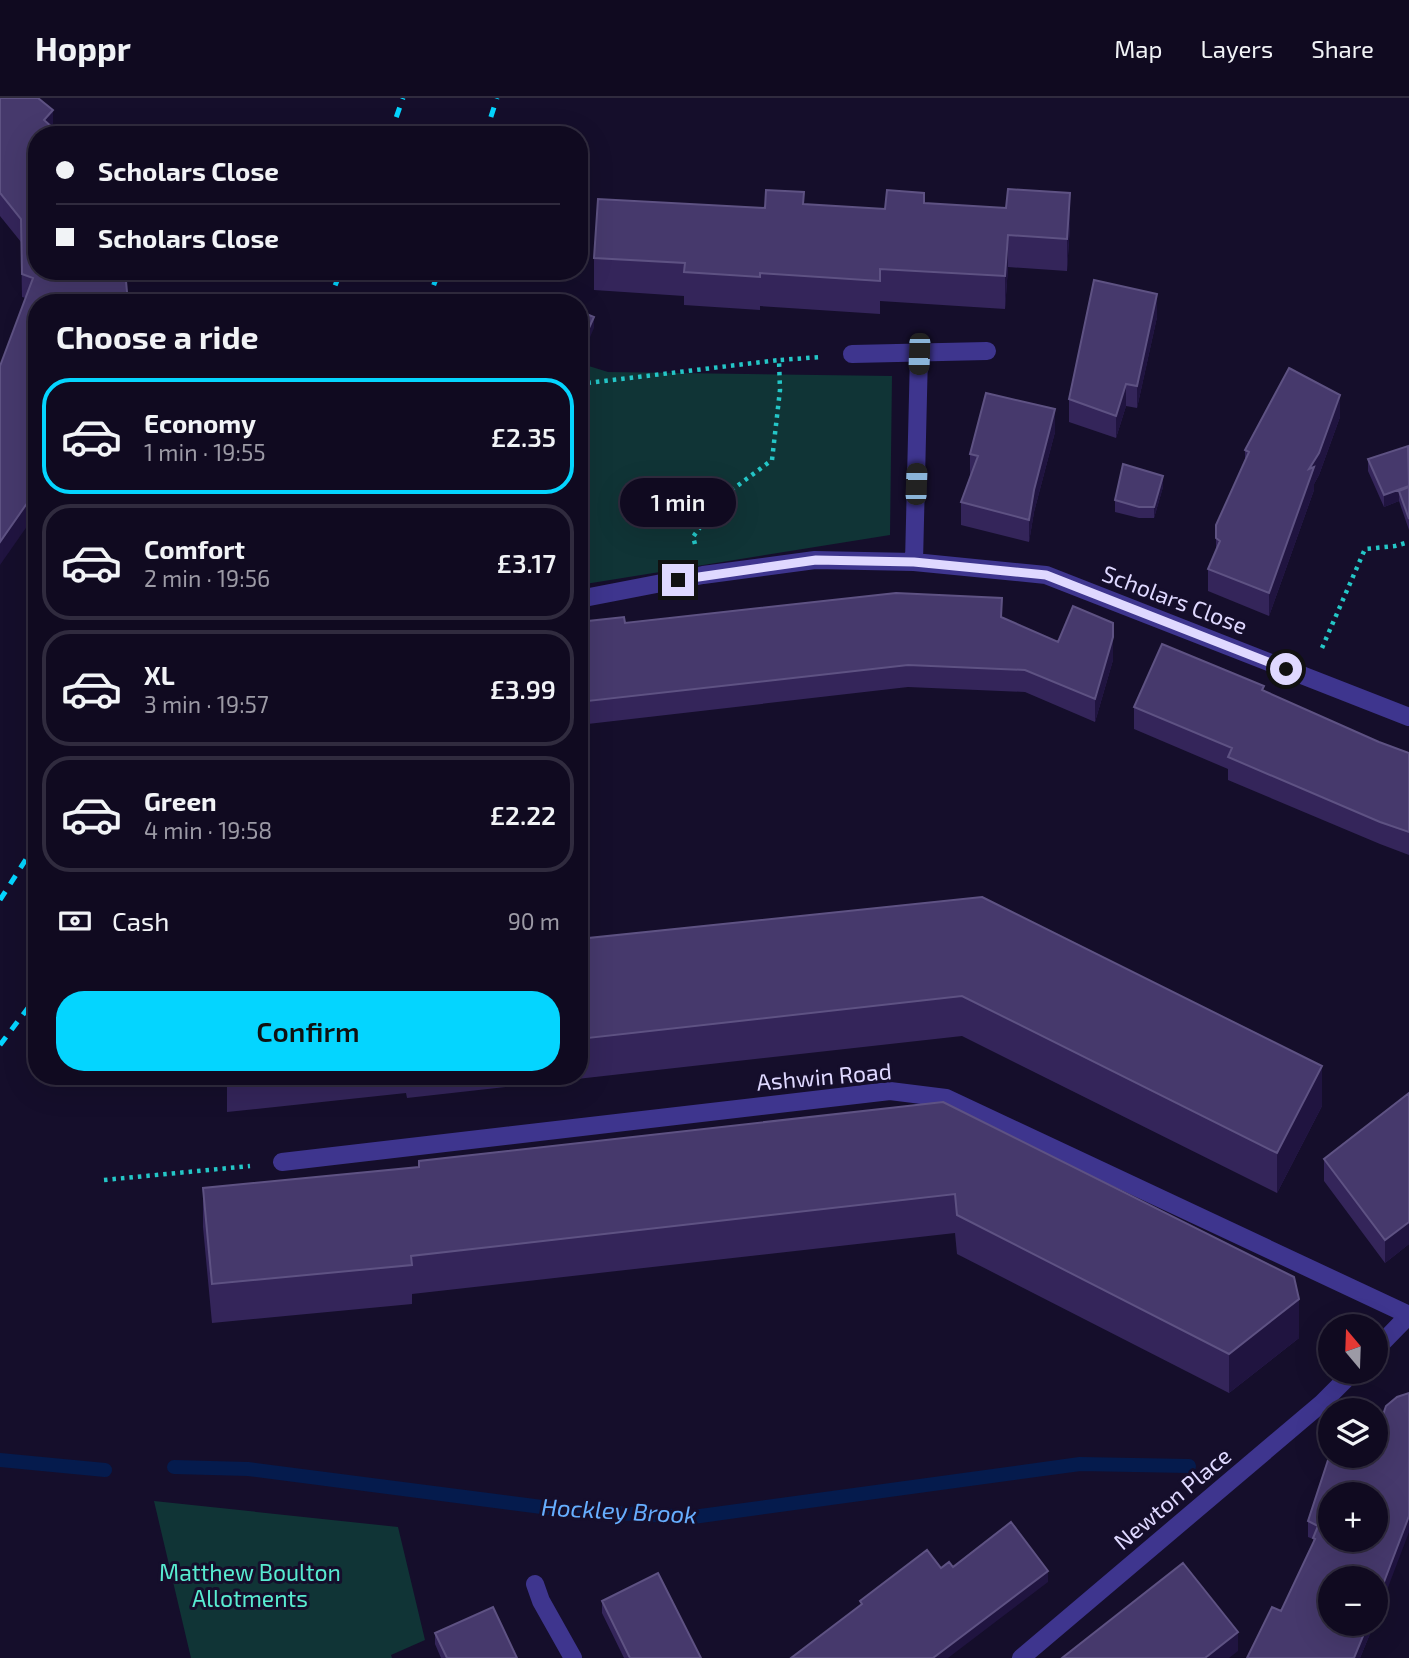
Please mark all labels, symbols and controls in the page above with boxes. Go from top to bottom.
text: Hoppr [35,28,131,68]
text: Map [1114,34,1162,63]
text: Layers [1200,34,1273,63]
text: Share [1311,34,1374,63]
text: Scholars Close [98,155,279,186]
text: Scholars Close [98,222,279,253]
text: Choose a ride [56,317,259,355]
car [908,333,931,375]
icon: car [60,405,123,468]
text: Economy [144,407,256,438]
text: £2.35 [491,421,556,452]
text: 1 min · 19:55 [144,438,266,466]
car [905,463,928,505]
callout: 1 min [620,478,736,528]
text: 1 min [651,488,705,516]
icon: car [60,531,123,594]
text: Comfort [144,533,245,564]
text: £3.17 [497,547,556,578]
street label: Scholars Close [1099,558,1251,640]
text: 2 min · 19:56 [144,564,270,592]
route end [662,564,694,596]
route start [1270,653,1302,685]
icon: car [60,657,123,720]
text: XL [144,659,175,690]
text: £3.99 [490,673,556,704]
text: 3 min · 19:57 [144,690,269,718]
icon: car [60,783,123,846]
text: Green [144,785,217,816]
text: £2.22 [490,799,556,830]
text: 4 min · 19:58 [144,816,272,844]
icon: cash [56,902,94,940]
text: Cash [112,905,169,936]
text: 90 m [508,907,560,935]
button: Confirm [56,991,560,1071]
street label: Ashwin Road [755,1056,893,1096]
north arrow [1318,1314,1388,1384]
map controls [1318,1314,1388,1636]
button: layers [1318,1398,1388,1468]
street label: Newton Place [1108,1441,1236,1555]
button: + [1318,1482,1388,1552]
water label: Hockley Brook [541,1491,697,1529]
park label: Matthew Boulton Allotments [159,1558,341,1612]
button: − [1318,1566,1388,1636]

